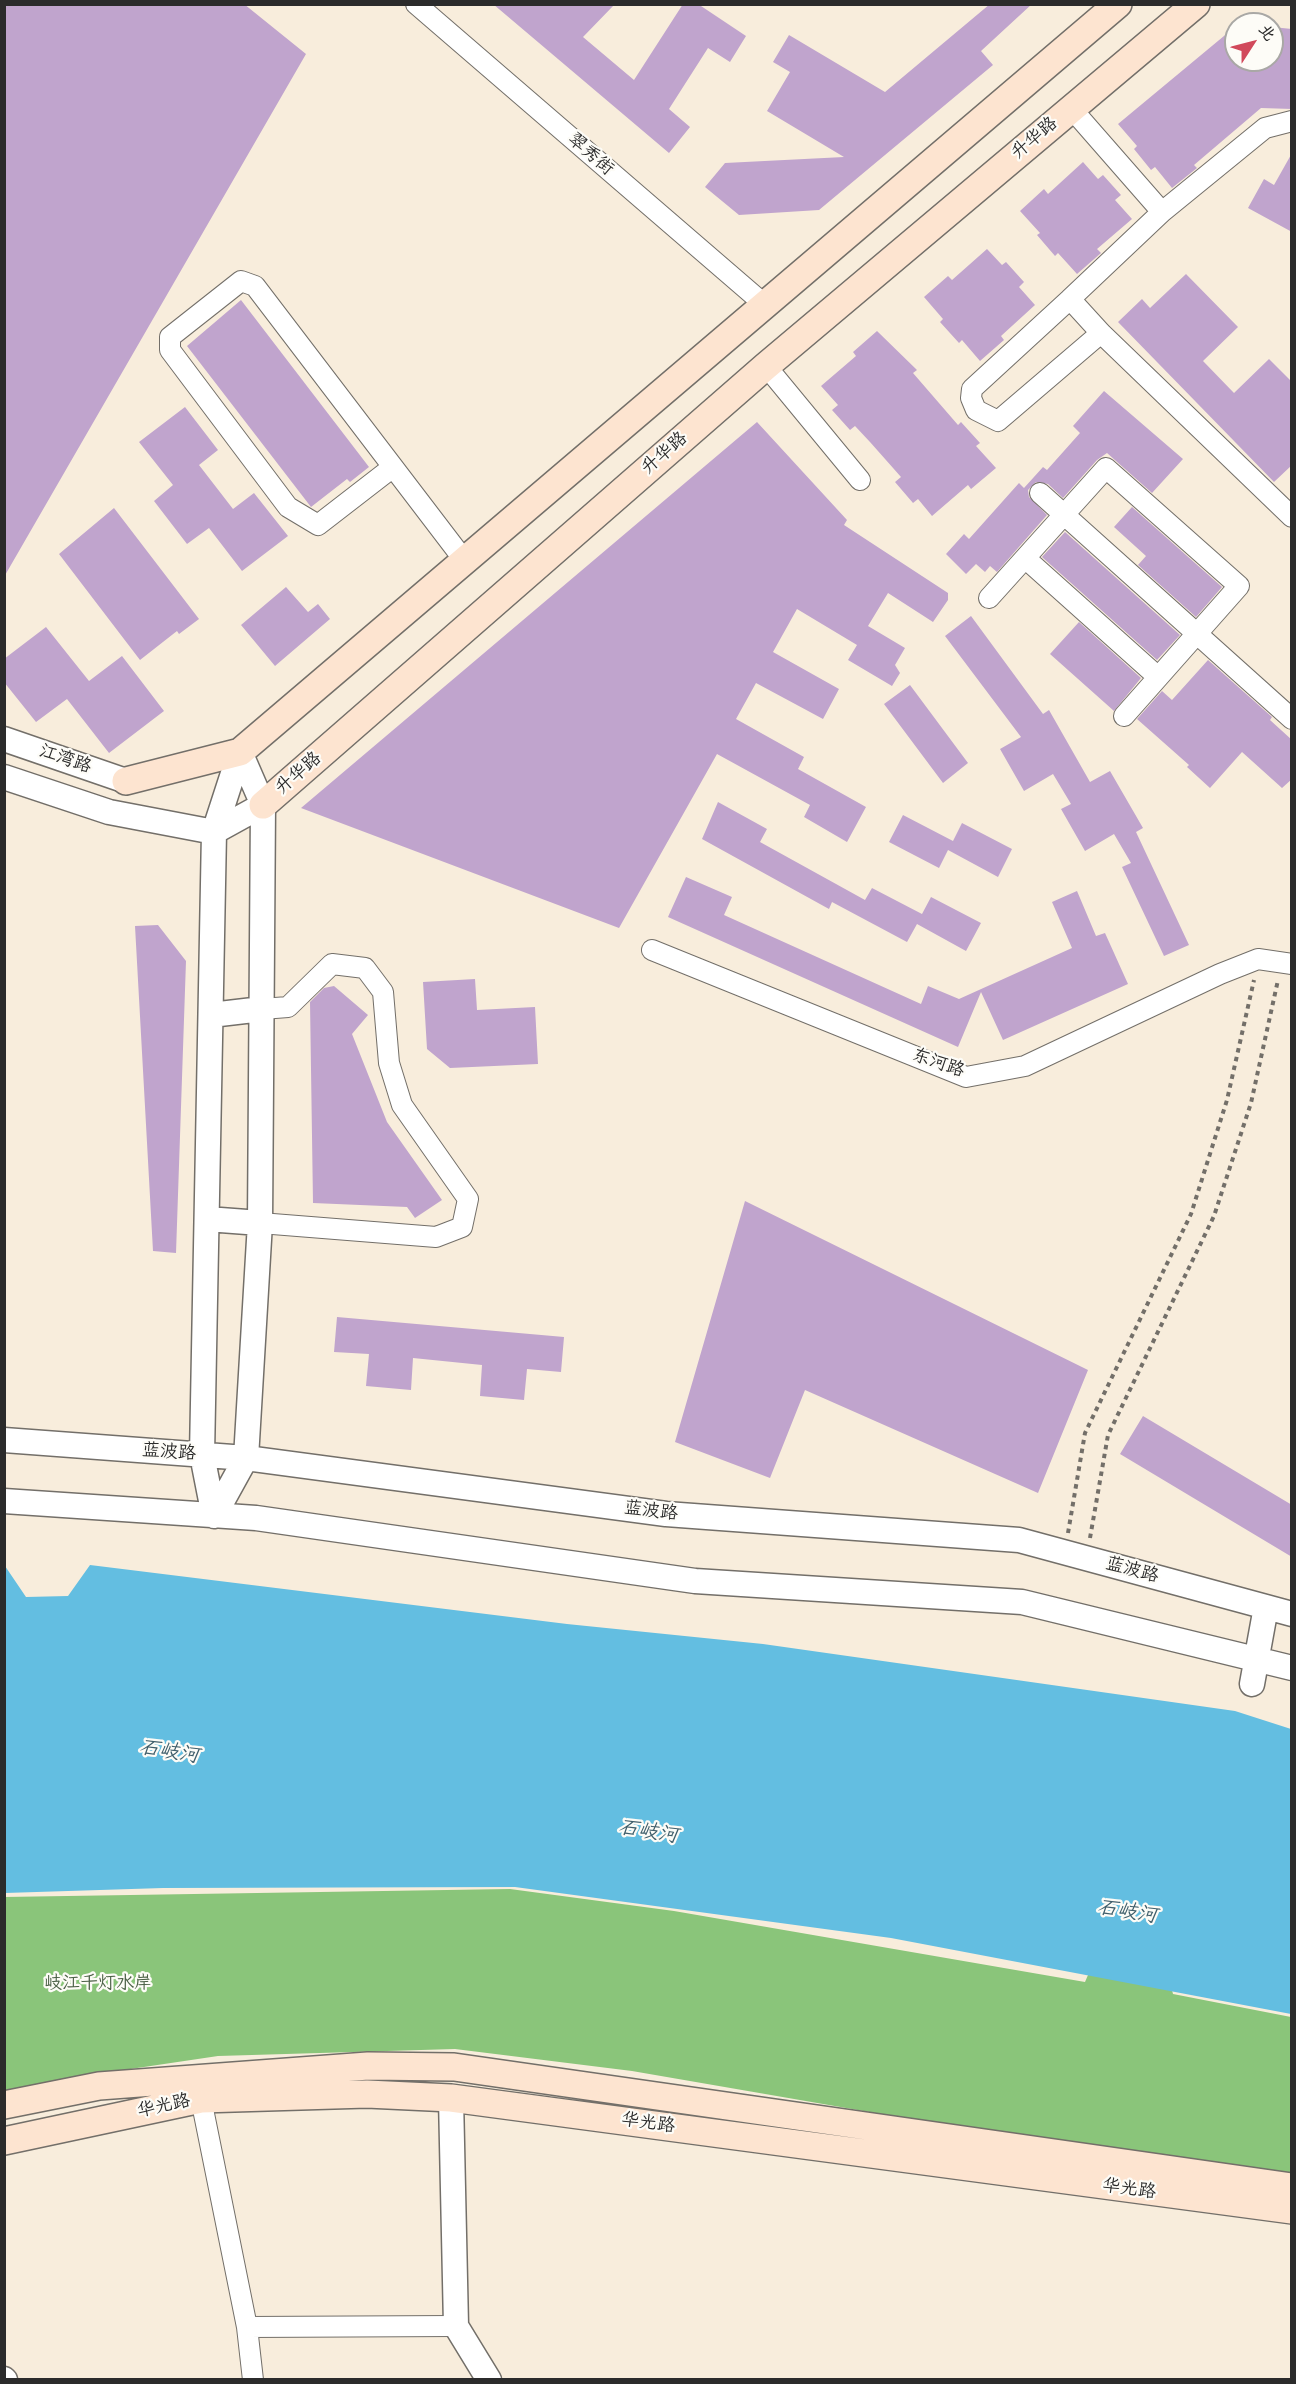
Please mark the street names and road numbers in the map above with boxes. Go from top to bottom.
street label: 升华路 [1007,113,1063,165]
street label: 翠秀街 [563,129,617,181]
street label: 升华路 [638,428,692,480]
street label: 江湾路 [36,741,94,779]
street label: 升华路 [272,748,326,800]
street label: 东河路 [909,1045,967,1083]
street label: 蓝波路 [141,1440,197,1466]
street label: 蓝波路 [623,1498,679,1526]
street label: 蓝波路 [1103,1554,1161,1588]
street label: 华光路 [135,2091,193,2123]
street label: 华光路 [620,2110,676,2138]
street label: 华光路 [1101,2176,1157,2204]

